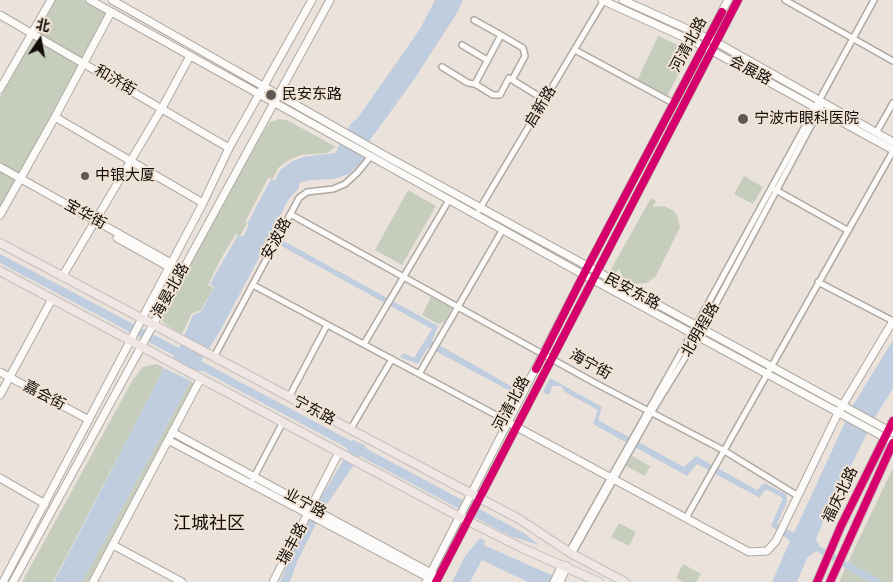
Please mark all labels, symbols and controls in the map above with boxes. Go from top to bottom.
street label: 河清北路 [667,14,711,76]
north arrow [15,15,65,65]
text: 北 [35,16,52,35]
street label: 会展路 [726,52,774,90]
street label: 和济街 [91,62,139,100]
street label: 启新路 [522,83,560,131]
place label: 民安东路 [282,86,342,104]
marker: 民安东路 [264,88,278,102]
place label: 宁波市眼科医院 [754,110,859,128]
marker: 宁波市眼科医院 [736,112,750,126]
place label: 中银大厦 [95,167,155,185]
marker: 中银大厦 [79,170,91,182]
street label: 宝华街 [61,196,109,234]
street label: 安波路 [258,215,296,263]
street label: 海晏北路 [149,260,193,322]
street label: 民安东路 [601,270,663,314]
street label: 北明程路 [678,300,724,360]
street label: 海宁街 [566,346,614,384]
street label: 河清北路 [490,373,534,435]
street label: 嘉会街 [20,377,68,415]
street label: 宁东路 [290,392,338,430]
street label: 福庆北路 [820,464,862,526]
street label: 业宁路 [281,485,329,523]
district label: 江城社区 [173,513,245,535]
street label: 瑞丰路 [274,520,312,568]

